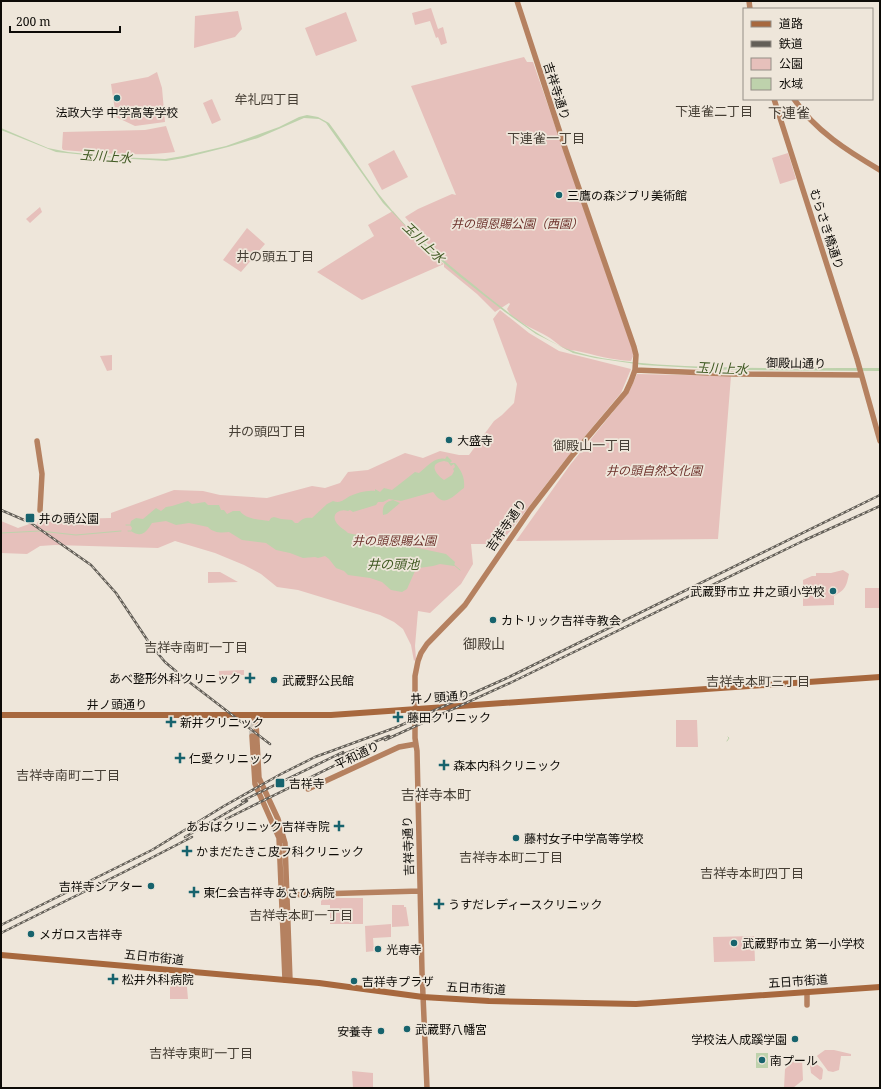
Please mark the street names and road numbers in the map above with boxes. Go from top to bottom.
street label: 吉祥寺通り [540,60,574,122]
street label: むらさき橋通り [806,186,848,272]
street label: 御殿山通り [766,354,826,372]
street label: 吉祥寺通り [482,496,530,554]
street label: 井ノ頭通り [409,686,471,708]
street label: 井ノ頭通り [87,696,147,713]
street label: 平和通り [332,737,382,773]
street label: 吉祥寺通り [398,816,418,876]
street label: 五日市街道 [123,945,185,969]
street label: 五日市街道 [767,970,829,992]
street label: 五日市街道 [446,978,506,998]

